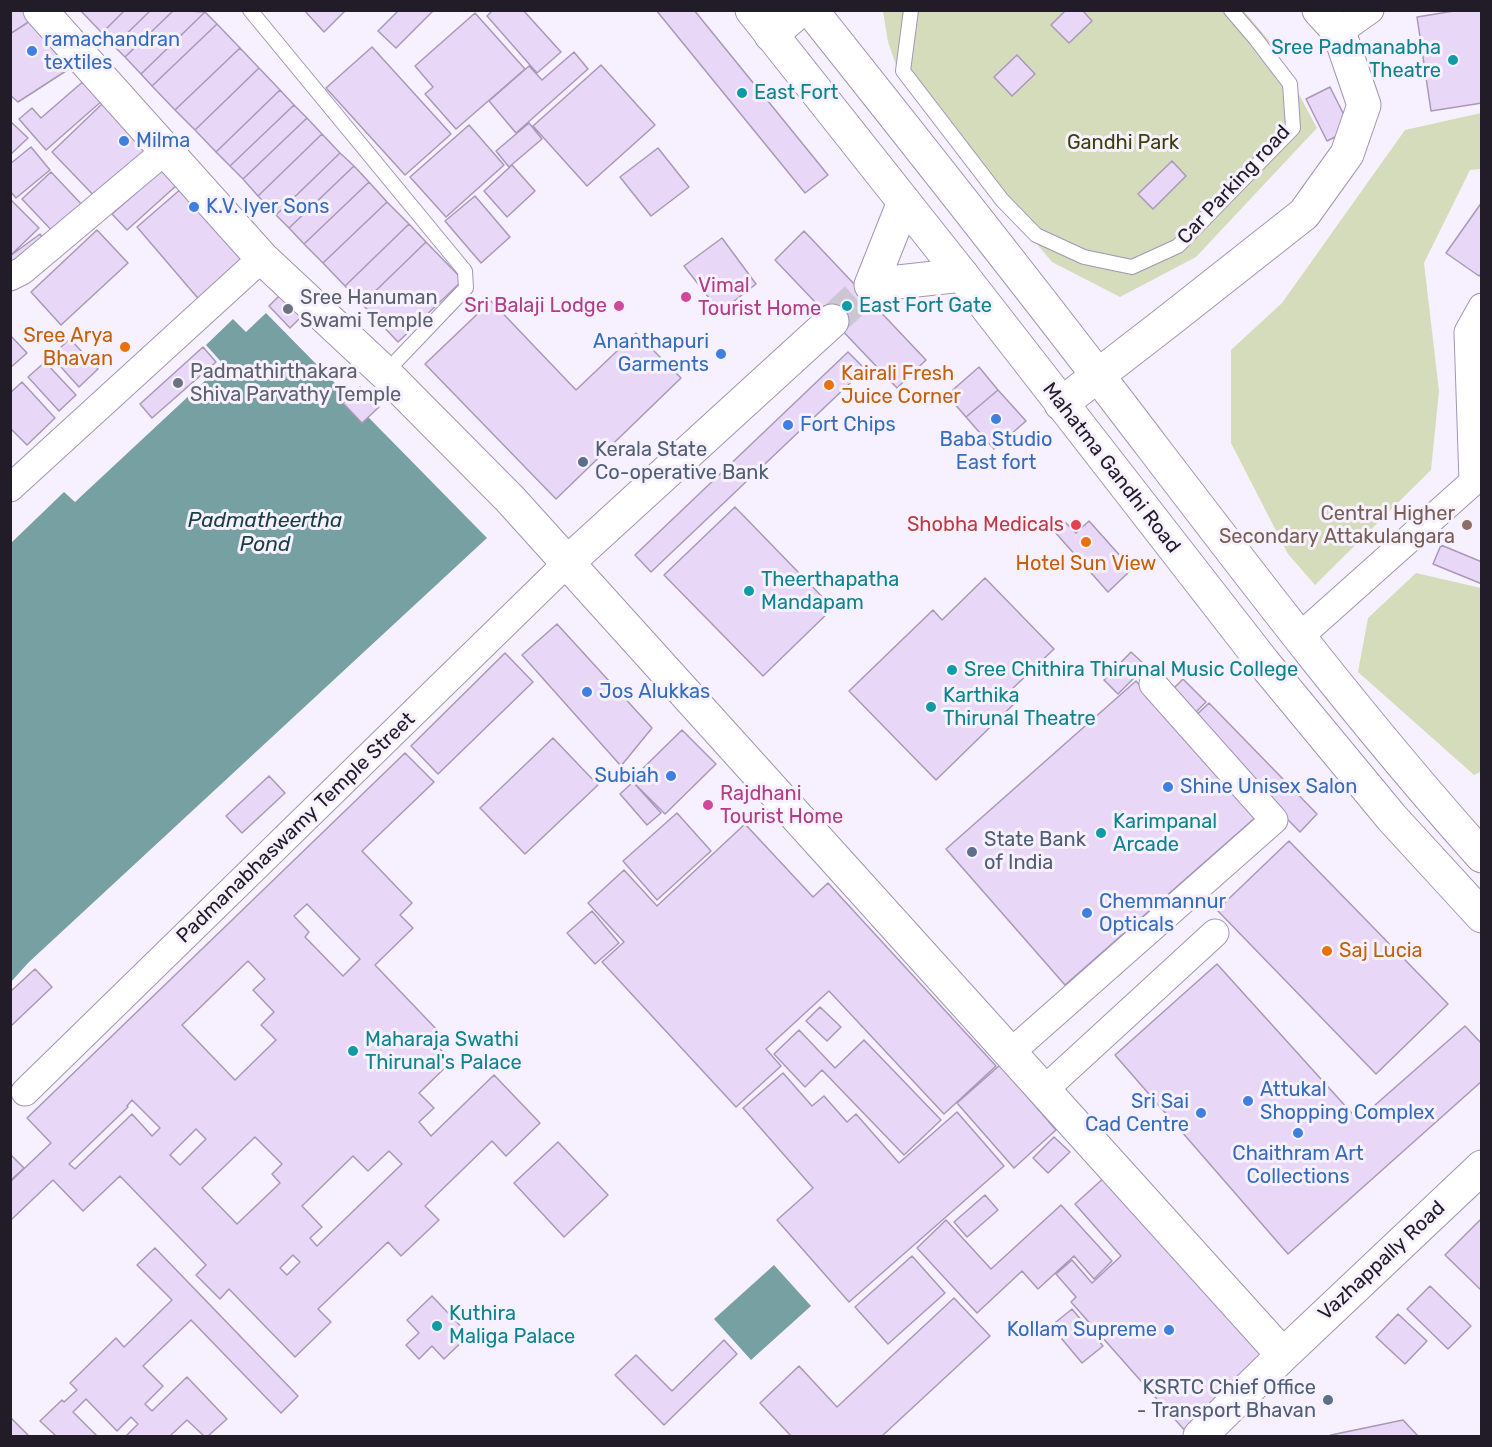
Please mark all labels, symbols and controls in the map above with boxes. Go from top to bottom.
place label: ramachandran textiles [44,28,180,75]
place label: Sree Padmanabha Theatre [1271,36,1441,83]
marker: ramachandran textiles [25,44,39,58]
marker: Sree Padmanabha Theatre [1446,53,1460,67]
place label: East Fort [754,81,838,105]
marker: East Fort [735,86,749,100]
street label: Car Parking road [1173,120,1295,250]
place label: Milma [136,129,190,153]
park label: Gandhi Park [1067,131,1179,155]
marker: Milma [117,134,131,148]
place label: K.V. Iyer Sons [206,195,329,219]
marker: K.V. Iyer Sons [187,200,201,214]
place label: Vimal Tourist Home [698,274,821,321]
place label: Sree Hanuman Swami Temple [300,286,438,333]
marker: Vimal Tourist Home [679,290,693,304]
place label: Sri Balaji Lodge [464,294,607,318]
place label: East Fort Gate [859,294,992,318]
marker: Sri Balaji Lodge [612,299,626,313]
marker: East Fort Gate [840,299,854,313]
marker: Sree Hanuman Swami Temple [281,302,295,316]
place label: Sree Arya Bhavan [23,324,113,371]
place label: Ananthapuri Garments [593,330,709,377]
marker: Sree Arya Bhavan [118,340,132,354]
marker: Ananthapuri Garments [714,347,728,361]
place label: Padmathirthakara Shiva Parvathy Temple [190,360,401,407]
place label: Kairali Fresh Juice Corner [841,362,961,409]
marker: Padmathirthakara Shiva Parvathy Temple [171,376,185,390]
marker: Kairali Fresh Juice Corner [822,378,836,392]
street label: Mahatma Gandhi Road [1037,378,1185,558]
marker: Baba Studio East fort [989,412,1003,426]
place label: Fort Chips [800,413,896,437]
marker: Fort Chips [781,418,795,432]
place label: Baba Studio East fort [940,428,1052,475]
place label: Kerala State Co-operative Bank [595,438,769,485]
marker: Kerala State Co-operative Bank [576,455,590,469]
place label: Central Higher Secondary Attakulangara [1219,502,1455,549]
water label: Padmatheertha Pond [188,508,342,558]
place label: Shobha Medicals [907,513,1064,537]
marker: Shobha Medicals [1069,518,1083,532]
marker: Central Higher Secondary Attakulangara [1460,518,1474,532]
marker: Hotel Sun View [1079,535,1093,549]
place label: Hotel Sun View [1016,552,1156,576]
place label: Theerthapatha Mandapam [761,568,899,615]
marker: Theerthapatha Mandapam [742,584,756,598]
place label: Sree Chithira Thirunal Music College [964,658,1298,682]
marker: Sree Chithira Thirunal Music College [945,663,959,677]
place label: Jos Alukkas [599,680,710,704]
place label: Karthika Thirunal Theatre [943,684,1096,731]
marker: Jos Alukkas [580,685,594,699]
marker: Karthika Thirunal Theatre [924,700,938,714]
street label: Padmanabhaswamy Temple Street [172,707,420,949]
place label: Subiah [595,764,659,788]
marker: Subiah [664,769,678,783]
place label: Shine Unisex Salon [1180,775,1357,799]
marker: Shine Unisex Salon [1161,780,1175,794]
place label: Rajdhani Tourist Home [720,782,843,829]
marker: Rajdhani Tourist Home [701,798,715,812]
place label: Karimpanal Arcade [1113,810,1217,857]
marker: Karimpanal Arcade [1094,826,1108,840]
place label: State Bank of India [984,828,1086,875]
marker: State Bank of India [965,845,979,859]
place label: Chemmannur Opticals [1099,890,1226,937]
marker: Chemmannur Opticals [1080,906,1094,920]
place label: Saj Lucia [1339,939,1423,963]
marker: Saj Lucia [1320,944,1334,958]
place label: Maharaja Swathi Thirunal's Palace [365,1028,522,1075]
marker: Maharaja Swathi Thirunal's Palace [346,1044,360,1058]
place label: Attukal Shopping Complex [1260,1078,1435,1125]
place label: Sri Sai Cad Centre [1085,1090,1189,1137]
marker: Attukal Shopping Complex [1241,1094,1255,1108]
marker: Sri Sai Cad Centre [1194,1106,1208,1120]
marker: Chaithram Art Collections [1291,1126,1305,1140]
place label: Chaithram Art Collections [1232,1142,1364,1189]
street label: Vazhappally Road [1314,1196,1450,1326]
place label: Kuthira Maliga Palace [449,1302,575,1349]
place label: Kollam Supreme [1007,1318,1157,1342]
marker: Kuthira Maliga Palace [430,1319,444,1333]
marker: Kollam Supreme [1162,1323,1176,1337]
place label: KSRTC Chief Office - Transport Bhavan [1137,1376,1316,1423]
marker: KSRTC Chief Office - Transport Bhavan [1321,1393,1335,1407]

